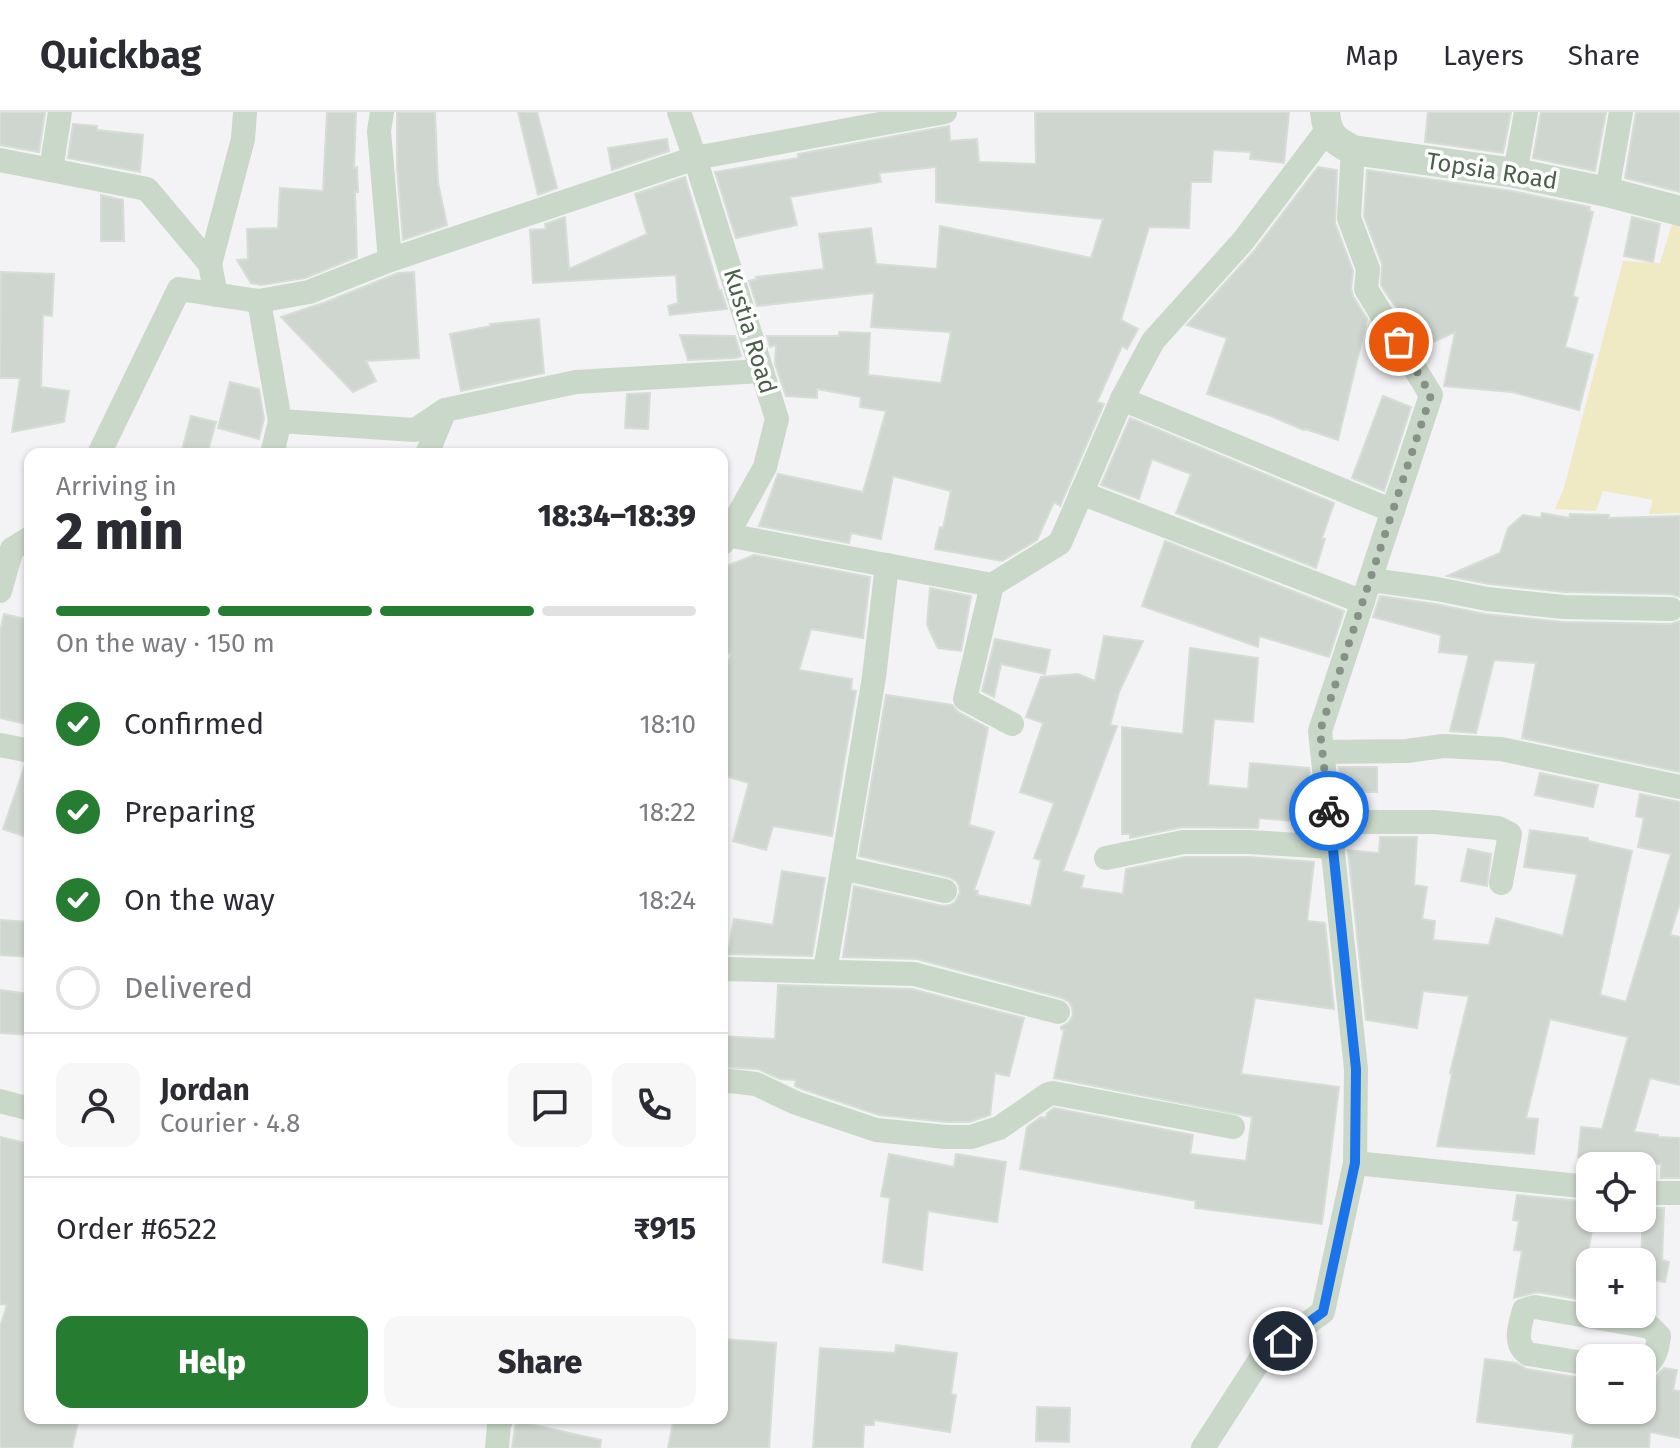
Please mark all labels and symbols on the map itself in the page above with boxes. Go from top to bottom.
street label: Topsia Road [1425,147,1559,195]
street label: Kustia Road [718,265,782,397]
pin [1365,308,1433,376]
courier [1289,771,1369,851]
pin [1249,1307,1317,1375]

